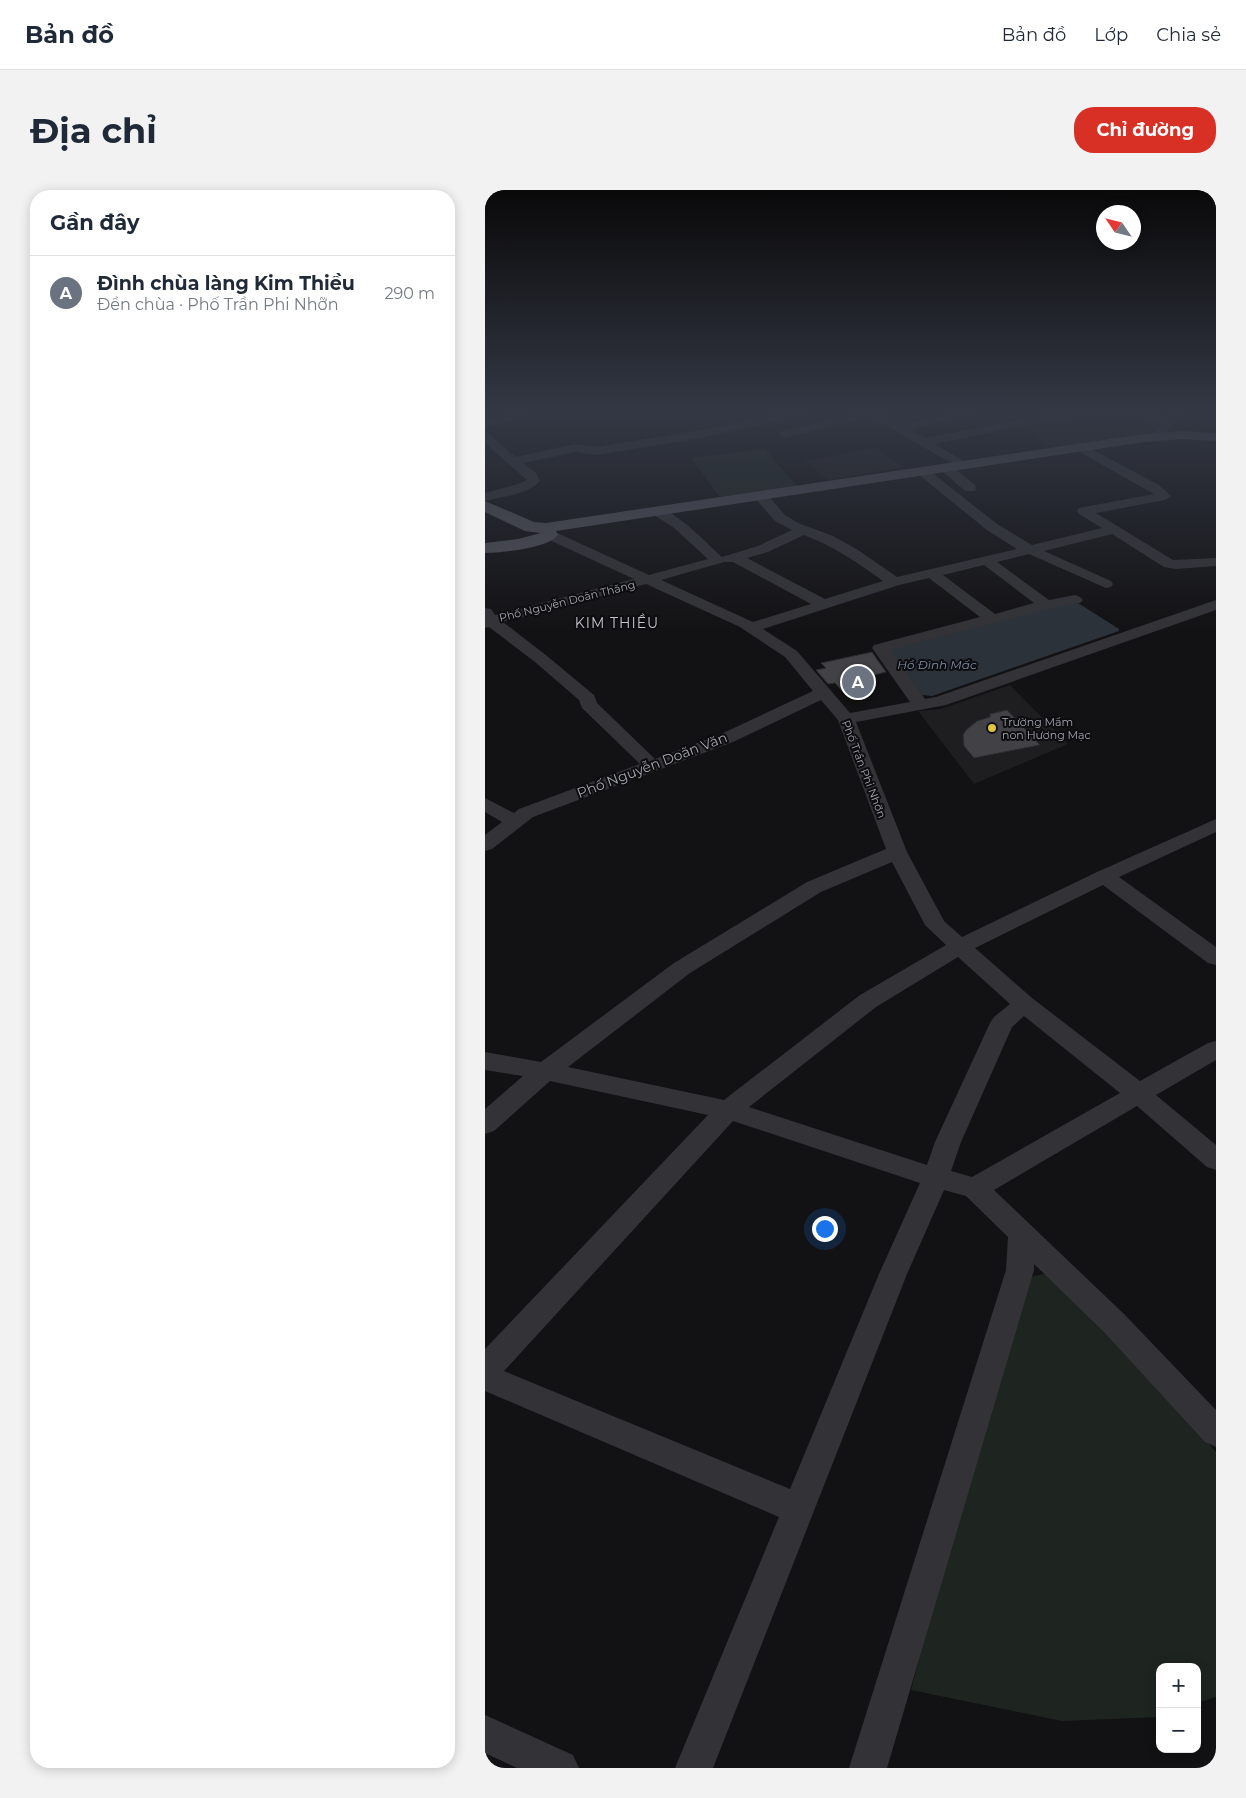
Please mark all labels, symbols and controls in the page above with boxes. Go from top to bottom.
text: Bản đồ [25,20,114,49]
text: Bản đồ [1002,24,1066,46]
text: Lớp [1094,24,1128,46]
text: Chia sẻ [1156,24,1221,46]
button: Chỉ đường [1074,107,1216,153]
text: Địa chỉ [30,109,157,152]
north arrow [1096,205,1141,250]
text: Gần đây [50,210,139,235]
text: Đình chùa làng Kim Thiều [97,272,355,295]
text: A [60,284,72,303]
text: 290 m [384,284,435,303]
text: Đền chùa · Phố Trần Phi Nhỡn [97,295,339,314]
street label: Phố Nguyễn Doãn Thăng [498,577,636,625]
district label: KIM THIỀU [575,613,659,632]
water label: Hồ Đình Mấc [897,657,977,672]
pin: A [842,663,874,701]
place label: Trường Mầm non Hương Mạc [1002,715,1091,742]
street label: Phố Trần Phi Nhỡn [839,718,889,820]
marker: Trường Mầm non Hương Mạc [986,722,998,734]
street label: Phố Nguyễn Doãn Văn [574,728,730,802]
your location [812,1216,838,1242]
map controls [1156,1663,1201,1753]
button: + [1156,1663,1201,1708]
button: − [1156,1708,1201,1753]

